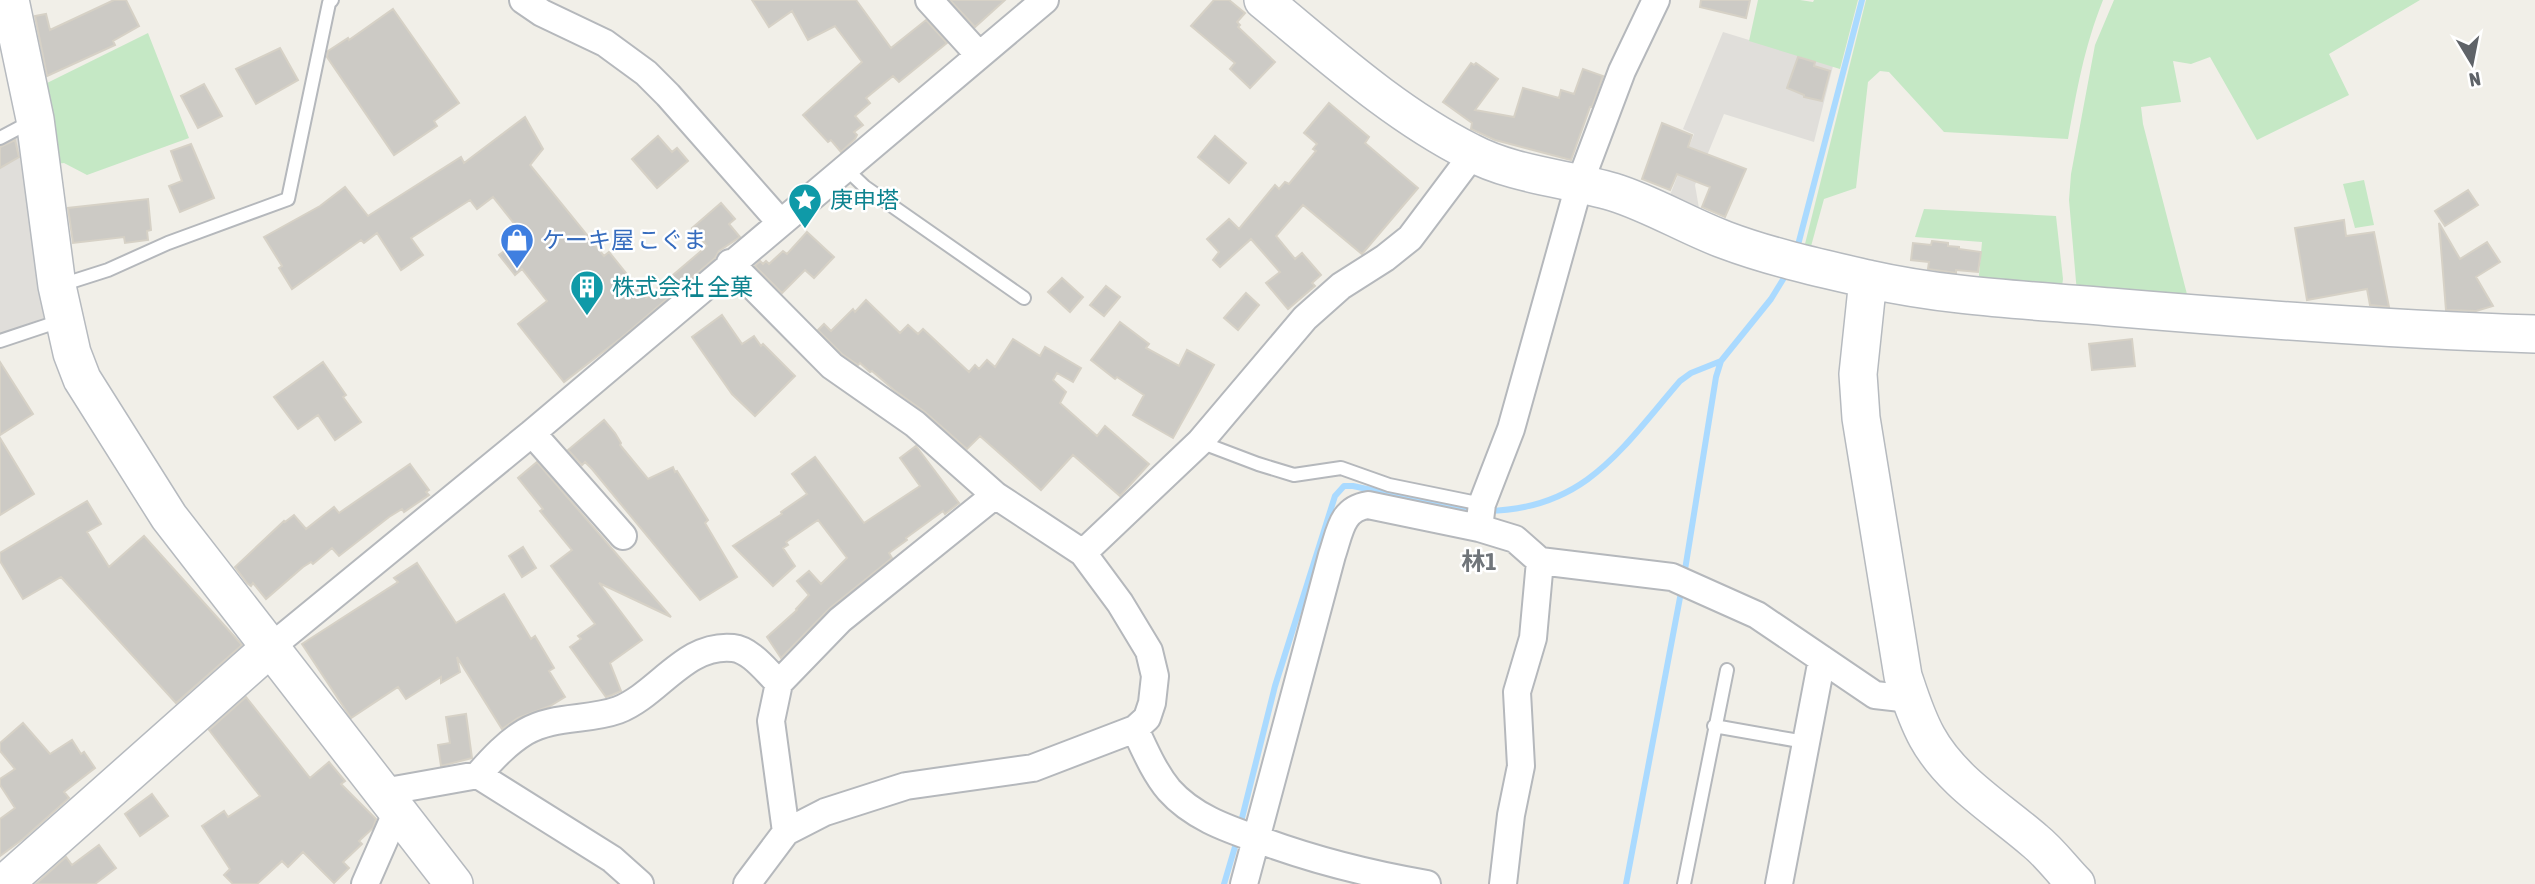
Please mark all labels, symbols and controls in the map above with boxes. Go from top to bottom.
north arrow [2437,28,2507,98]
text: N [2468,68,2482,92]
place icon: 庚申塔 [786,181,824,230]
place label: 庚申塔 [830,187,899,213]
shop icon: ケーキ屋 こぐま [498,221,536,270]
place label: ケーキ屋 こぐま [542,227,706,253]
building icon: 株式会社 全菓 [568,268,606,317]
place label: 株式会社 全菓 [612,274,753,300]
district label: 林1 [1461,548,1497,575]

